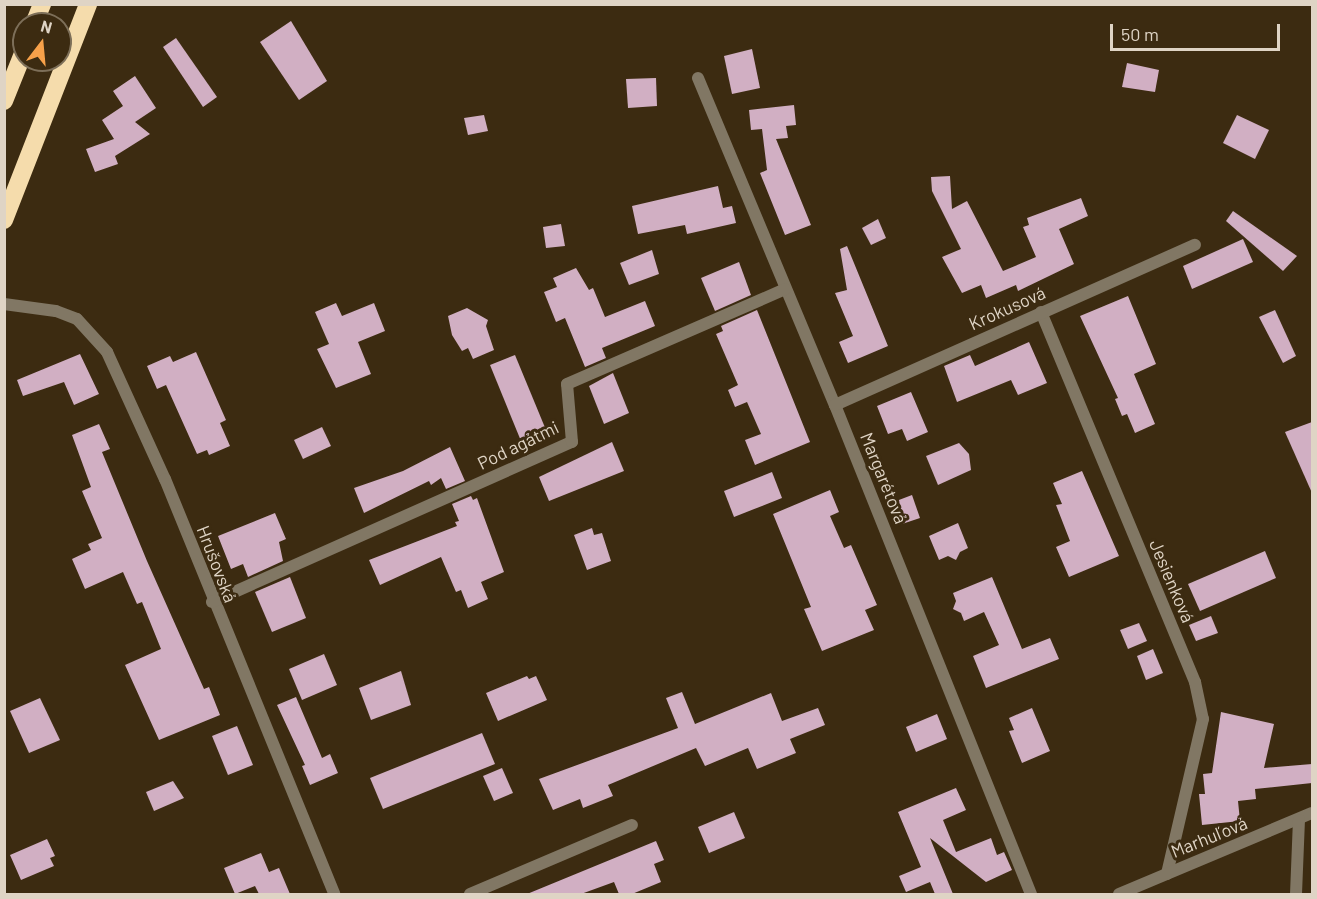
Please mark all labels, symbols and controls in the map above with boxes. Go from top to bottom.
north arrow [12,12,72,72]
scale bar [1113,12,1282,50]
text: N [39,16,54,37]
text: 50 m [1121,23,1159,45]
street label: Krokusová [965,282,1049,334]
street label: Pod agátmi [474,416,562,474]
street label: Margarétová [856,429,912,527]
street label: Hrušovská [192,522,242,606]
street label: Jesienková [1145,536,1199,626]
street label: Marhuľová [1168,812,1250,862]

